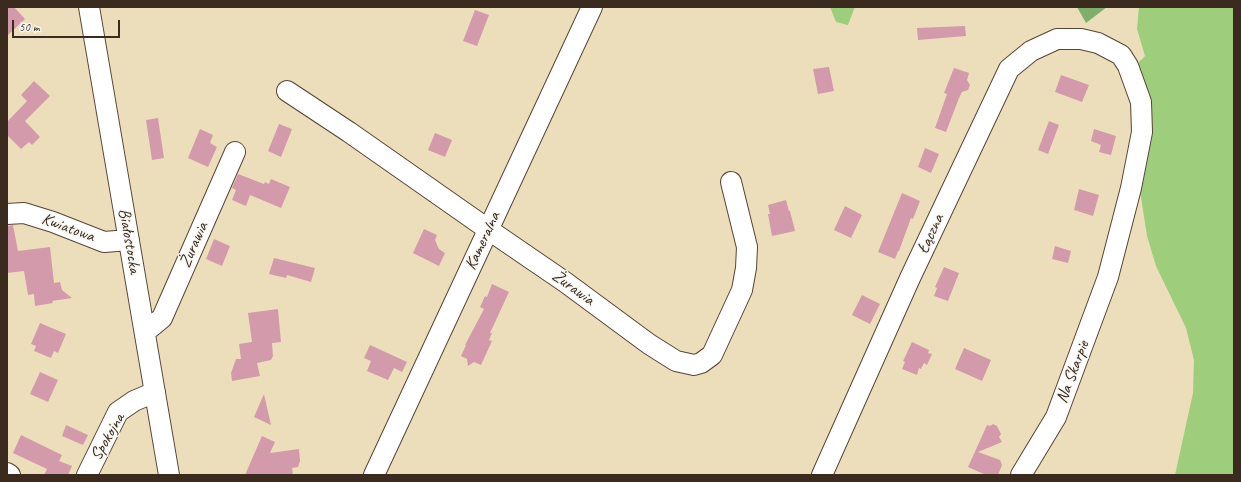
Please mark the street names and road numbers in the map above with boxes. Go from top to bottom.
street label: Białostocka [113,207,145,275]
street label: Kwiatowa [39,209,97,247]
street label: Kameralna [461,209,505,273]
street label: Łączna [913,211,949,257]
street label: Żurawia [175,219,213,271]
street label: Żurawia [548,266,598,310]
street label: Na Skarpie [1052,338,1094,406]
street label: Spokojna [86,410,130,464]

